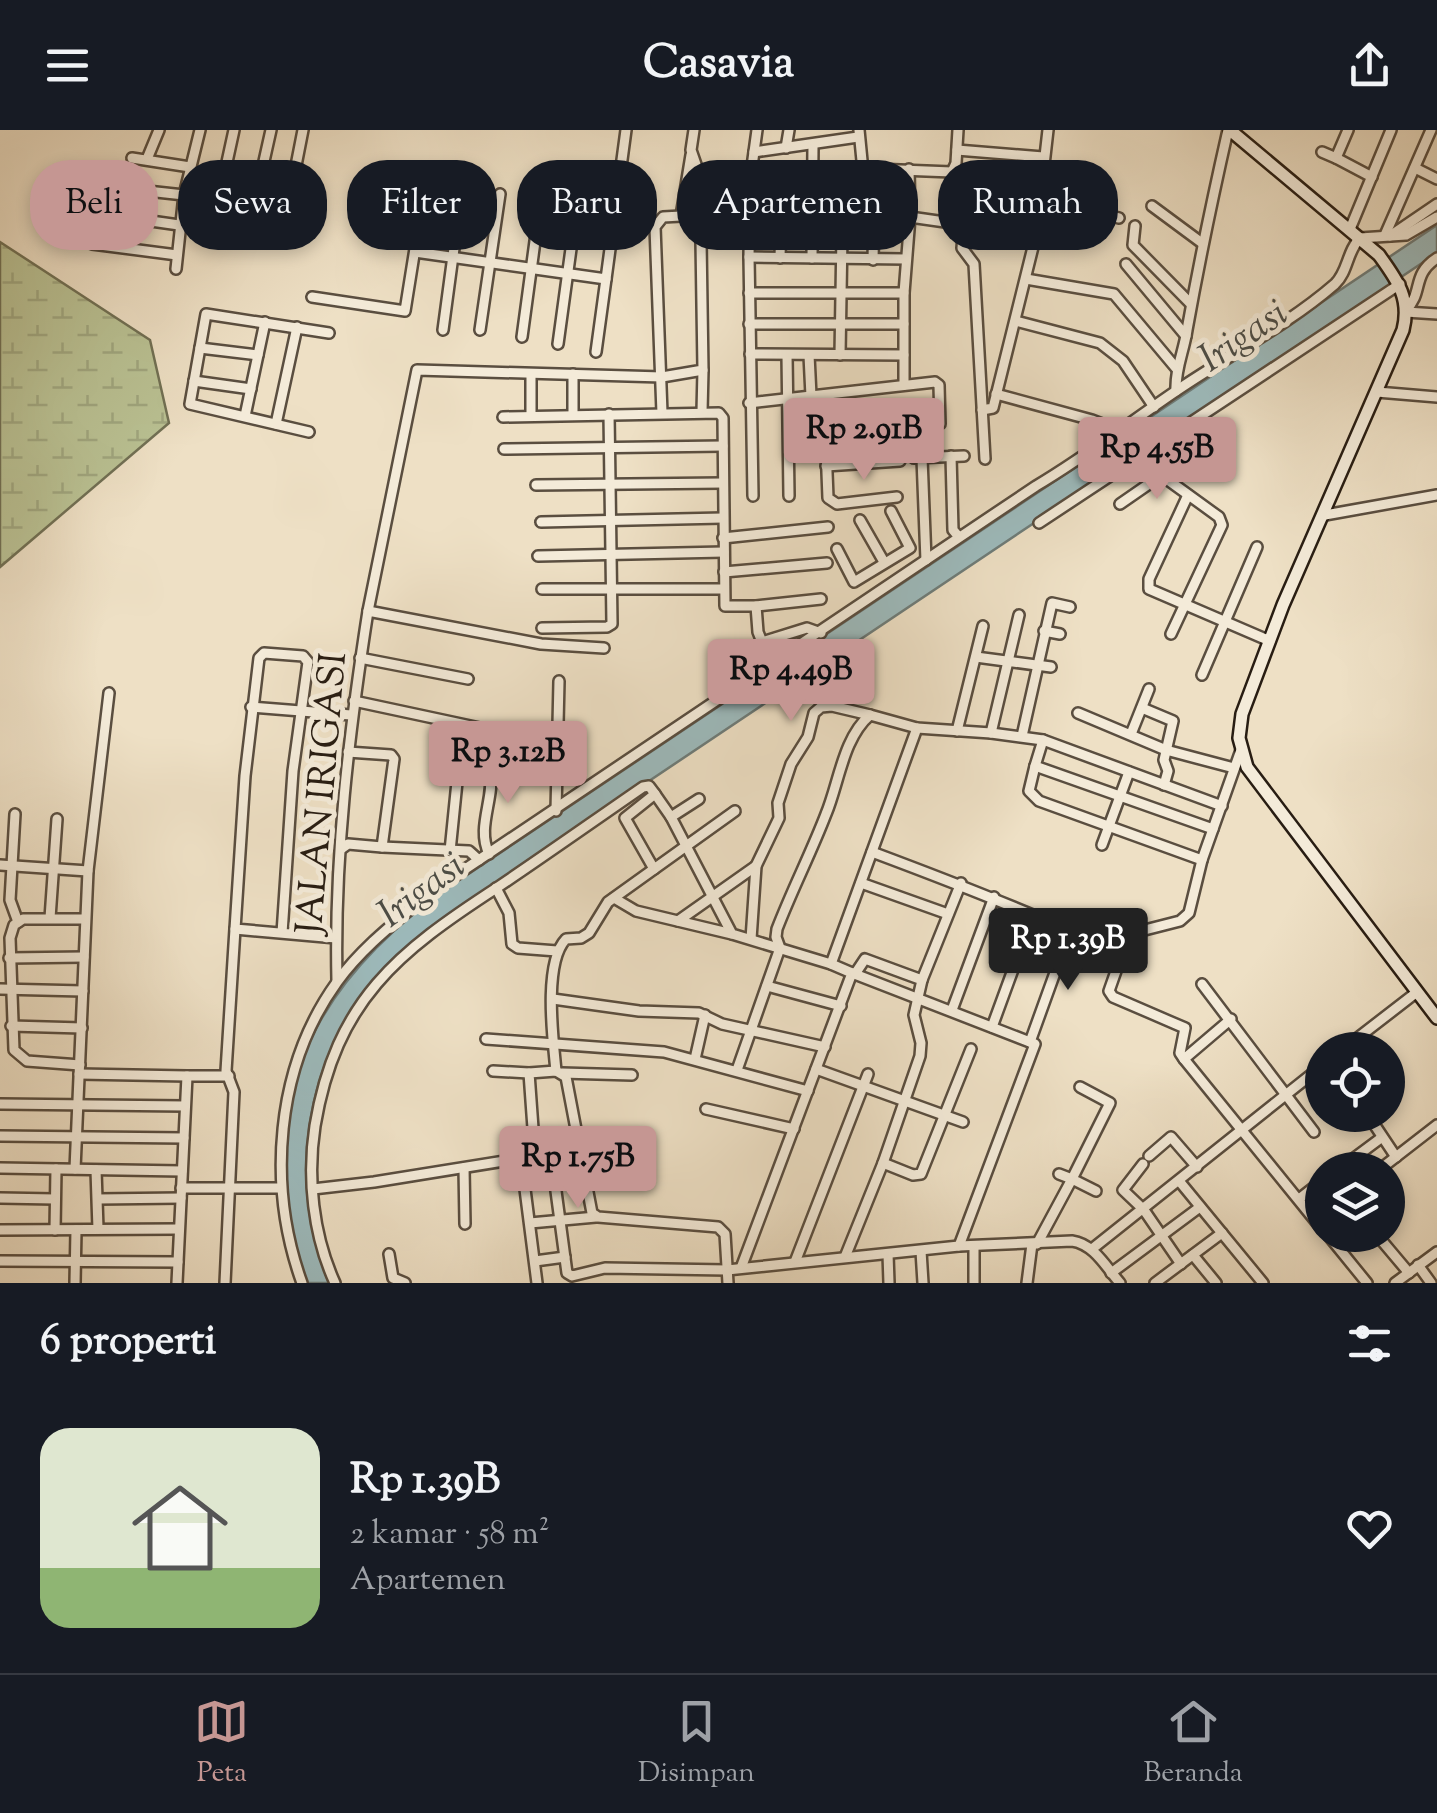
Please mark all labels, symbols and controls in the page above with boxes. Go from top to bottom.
text: Casavia [643,33,794,98]
icon: menu [40,38,95,93]
icon: share [1342,38,1397,93]
chip: Beli [30,160,158,250]
chip: Sewa [178,160,327,250]
chip: Filter [347,160,497,250]
chip: Baru [517,160,657,250]
chip: Apartemen [677,160,918,250]
chip: Rumah [938,160,1118,250]
water label: Irigasi [1189,287,1300,388]
pin: Rp 2.91B [761,398,967,483]
text: Rp 2.91B [806,407,922,453]
pin: Rp 4.55B [1054,417,1260,502]
text: Rp 4.55B [1100,426,1214,472]
pin: Rp 4.49B [688,639,894,724]
text: Rp 4.49B [730,648,852,694]
street label: JALAN IRIGASI [285,650,363,939]
pin: Rp 3.12B [405,721,611,806]
text: Rp 3.12B [451,730,565,776]
water label: Irigasi [367,840,478,943]
pin: Rp 1.39B [965,908,1171,993]
text: Rp 1.39B [1011,917,1125,963]
map controls [1305,1032,1405,1252]
button: locate [1305,1032,1405,1132]
pin: Rp 1.75B [475,1126,681,1211]
text: Rp 1.75B [521,1135,635,1181]
button: layers [1305,1152,1405,1252]
text: 6 properti [40,1313,216,1373]
icon: filters [1342,1316,1397,1371]
text: Rp 1.39B [350,1452,500,1512]
icon: home [120,1468,240,1588]
icon: heart [1342,1501,1397,1556]
text: 2 kamar · 58 m² [350,1512,549,1558]
text: Apartemen [350,1558,506,1604]
tab: Peta [194,1694,249,1794]
tab: Disimpan [638,1694,755,1794]
tab: Beranda [1144,1694,1243,1794]

